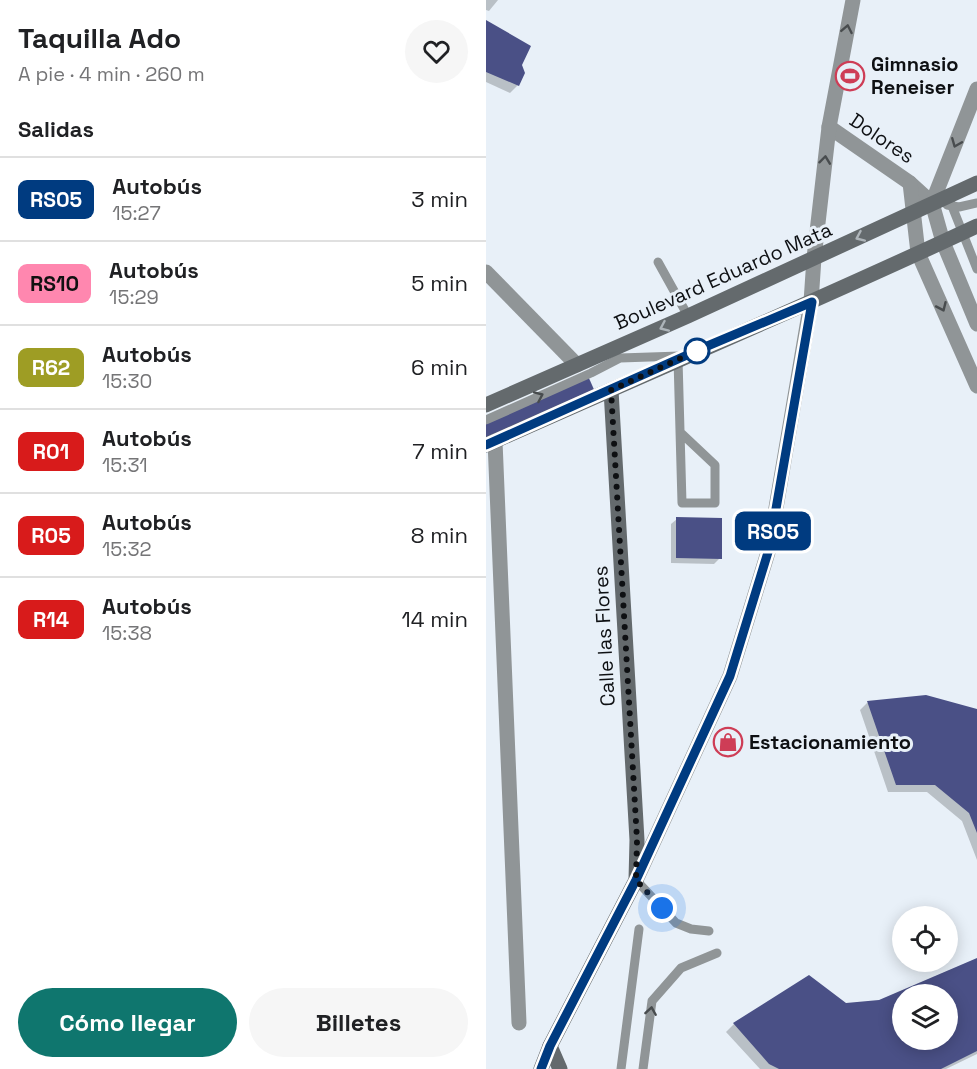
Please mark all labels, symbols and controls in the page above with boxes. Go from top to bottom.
text: Taquilla Ado [18,20,181,56]
button: heart [405,20,468,83]
one-way arrow [841,24,853,33]
place label: Gimnasio Reneiser [871,51,958,100]
sports icon: Gimnasio Reneiser [834,60,866,92]
text: A pie · 4 min · 260 m [18,61,205,87]
street label: Dolores [845,107,919,169]
text: Salidas [18,115,94,143]
one-way arrow [950,138,963,148]
one-way arrow [818,156,831,165]
text: Autobús [112,172,202,200]
text: 3 min [411,185,468,213]
text: RS05 [30,186,82,213]
text: 15:27 [112,200,161,226]
street label: Boulevard Eduardo Mata [610,216,836,336]
one-way arrow [855,229,866,241]
text: Autobús [109,256,199,284]
text: 5 min [411,269,468,297]
text: RS10 [30,270,79,297]
text: 15:29 [109,284,159,310]
one-way arrow [935,300,947,311]
one-way arrow [659,319,670,331]
unlabelled marker [684,338,710,364]
text: Autobús [102,340,192,368]
text: 6 min [411,353,468,381]
text: R62 [32,354,70,381]
text: 15:30 [102,368,152,394]
one-way arrow [533,392,544,404]
text: Autobús [102,424,192,452]
text: 7 min [412,437,468,465]
text: R01 [33,438,69,465]
text: 15:31 [102,452,148,478]
text: Autobús [102,508,192,536]
line badge: RS05 [731,512,815,550]
text: RS05 [747,518,799,545]
text: 8 min [411,521,468,549]
text: R05 [31,522,71,549]
text: 15:32 [102,536,152,562]
street label: Calle las Flores [587,565,621,707]
text: Autobús [102,592,192,620]
text: 14 min [402,605,468,633]
text: R14 [33,606,69,633]
text: 15:38 [102,620,152,646]
shop icon: Estacionamiento [712,726,744,758]
place label: Estacionamiento [749,729,911,755]
your location [647,893,677,923]
map controls [892,906,958,1050]
button: locate [892,906,958,972]
button: layers [892,984,958,1050]
button: Cómo llegar [18,988,237,1057]
button: Billetes [249,988,468,1057]
one-way arrow [644,1006,656,1016]

